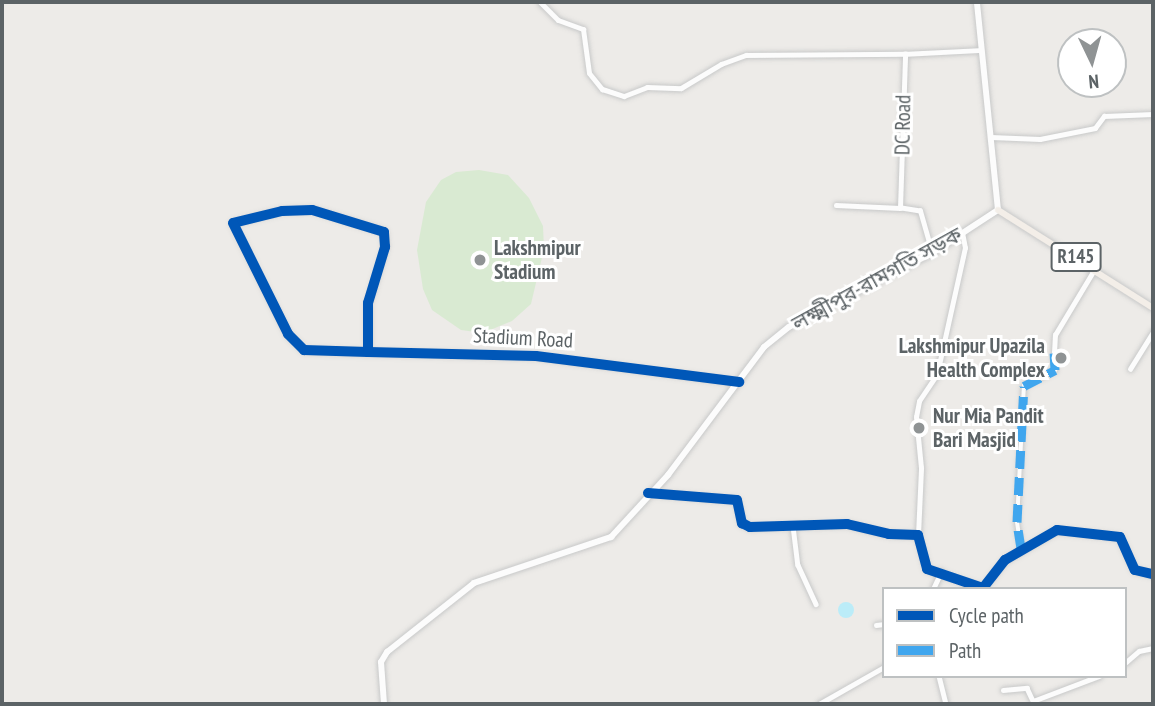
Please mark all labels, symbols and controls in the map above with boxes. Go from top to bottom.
north arrow [1057,28,1127,98]
text: N [1088,70,1100,94]
street label: DC Road [890,94,916,156]
street label: লক্ষ্মীপুর-রামগতি সড়ক [787,222,967,336]
place label: Lakshmipur Stadium [494,235,581,285]
road number: R145 [1050,242,1102,272]
marker: Lakshmipur Stadium [472,252,488,268]
street label: Stadium Road [472,323,574,353]
place label: Lakshmipur Upazila Health Complex [899,333,1045,383]
marker: Lakshmipur Upazila Health Complex [1051,348,1071,368]
place label: Nur Mia Pandit Bari Masjid [933,403,1044,453]
marker: Nur Mia Pandit Bari Masjid [911,420,927,436]
legend [882,587,1127,678]
text: Cycle path [949,602,1024,629]
text: Path [949,637,981,664]

